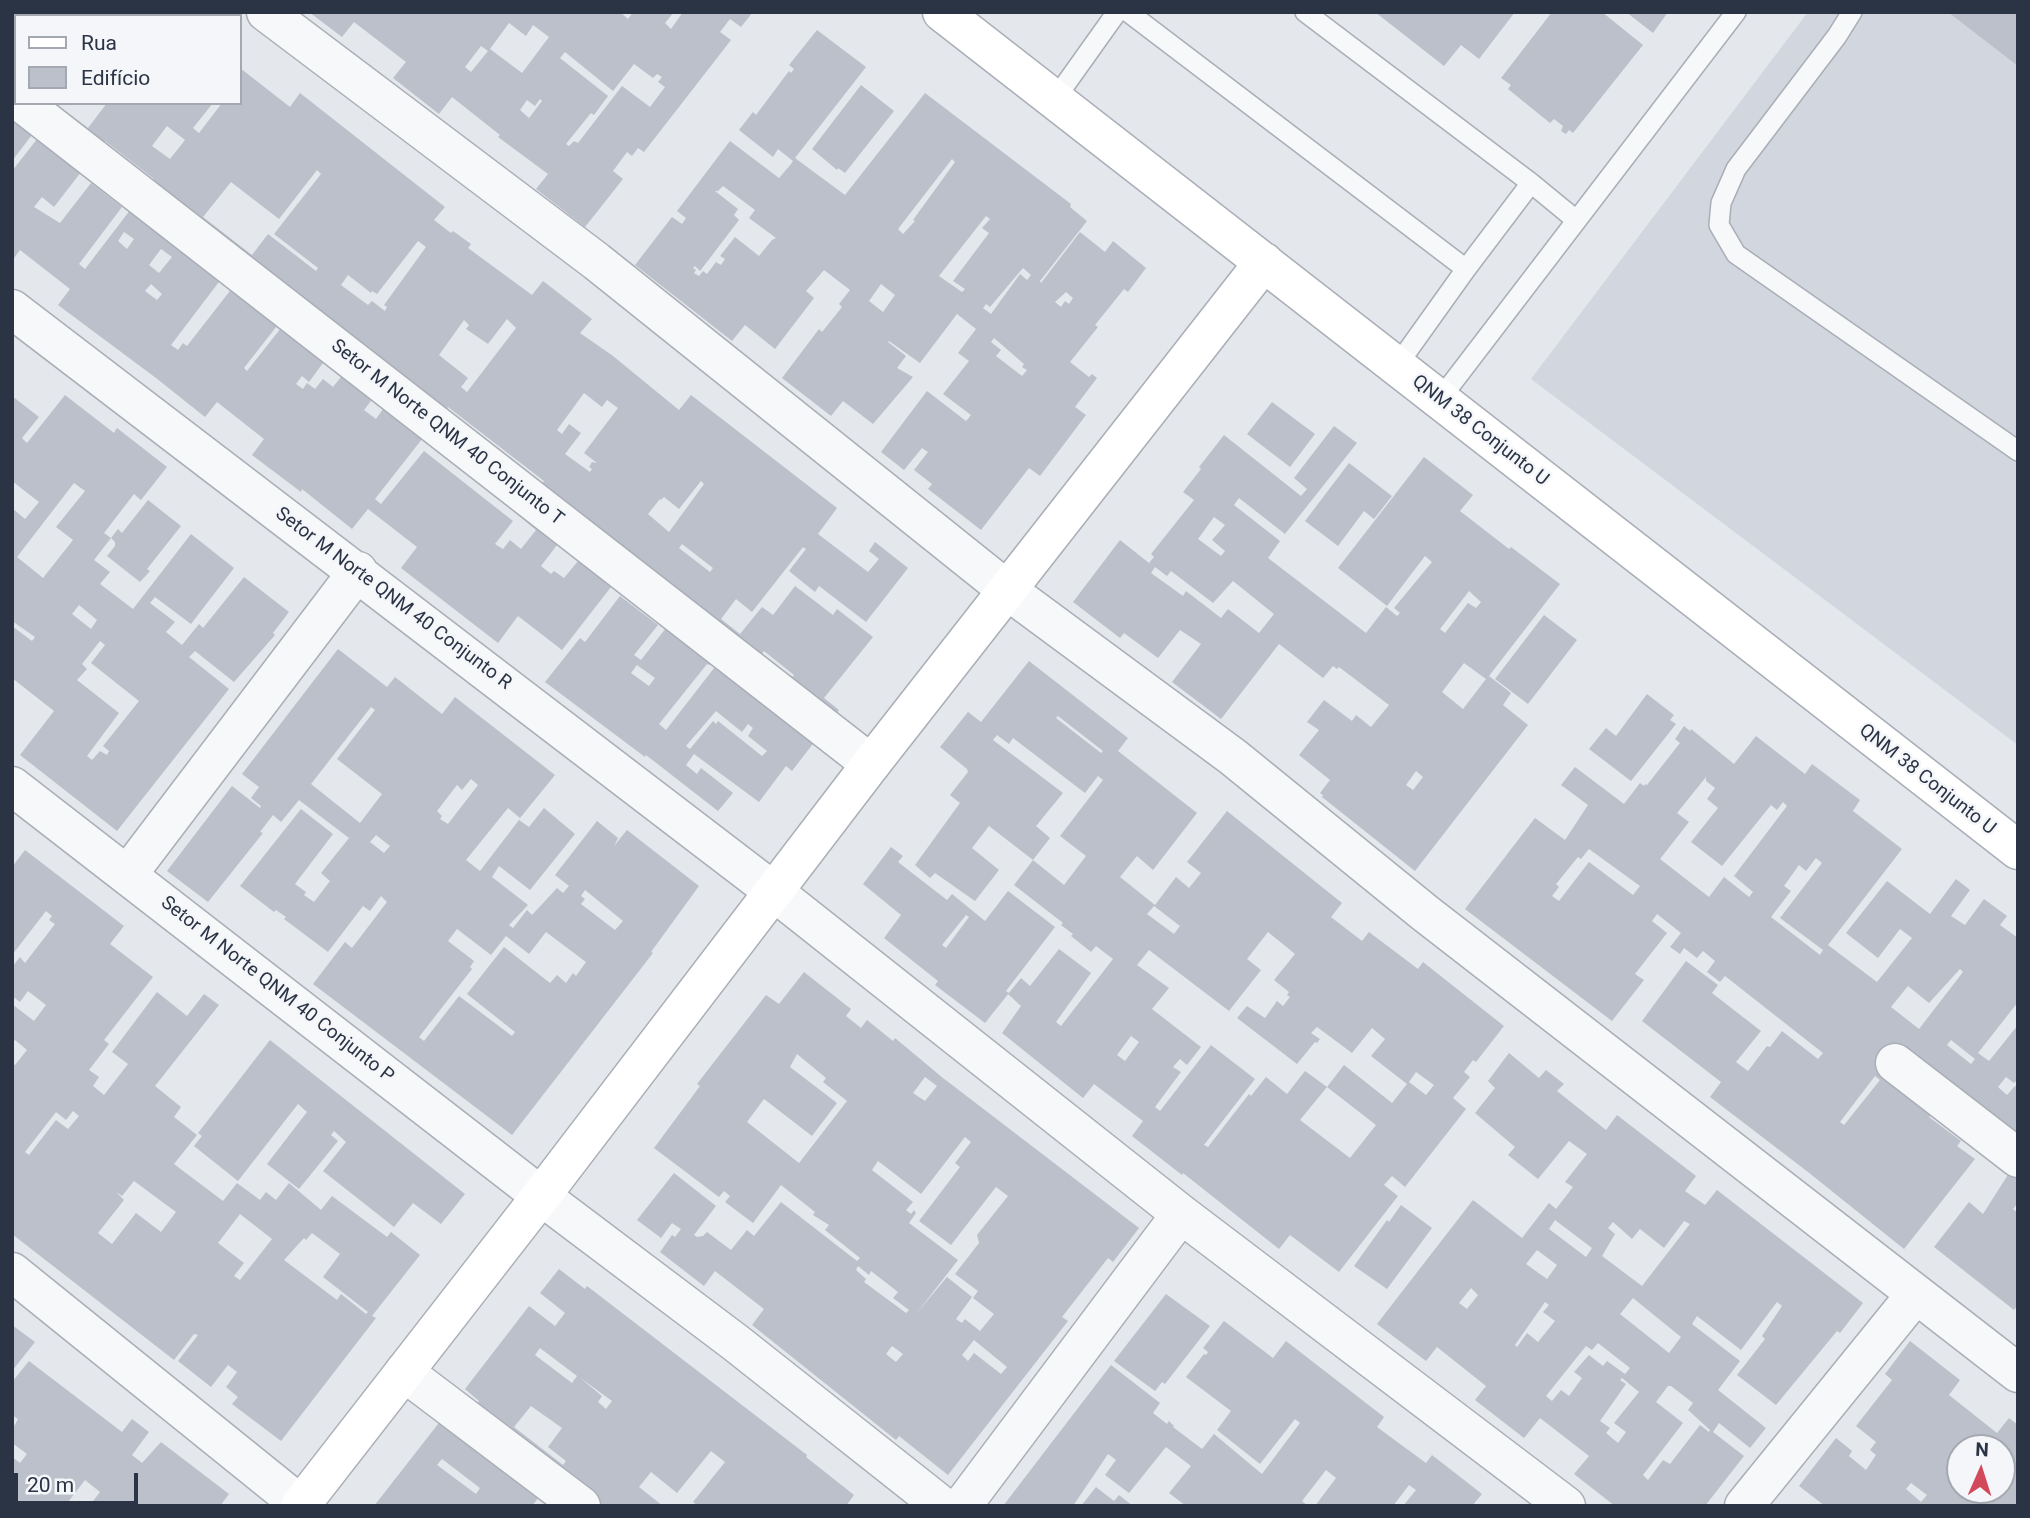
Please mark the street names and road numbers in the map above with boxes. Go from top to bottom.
street label: Setor M Norte QNM 40 Conjunto T [326,335,568,531]
street label: QNM 38 Conjunto U [1407,371,1553,491]
street label: Setor M Norte QNM 40 Conjunto R [271,503,515,695]
street label: QNM 38 Conjunto U [1854,720,2000,840]
street label: Setor M Norte QNM 40 Conjunto P [156,892,398,1088]

